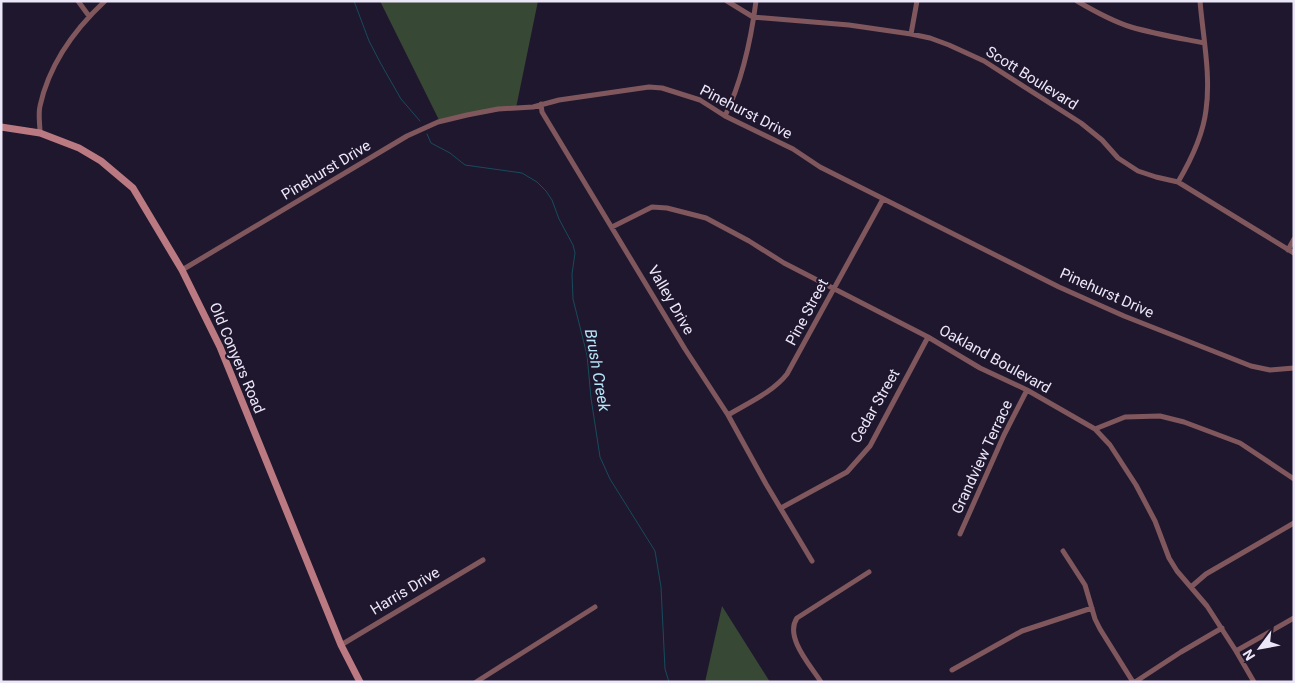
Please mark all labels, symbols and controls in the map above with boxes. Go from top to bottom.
street label: Scott Boulevard [983,42,1081,114]
street label: Pinehurst Drive [697,81,795,143]
street label: Pinehurst Drive [278,136,374,204]
street label: Valley Drive [644,262,698,338]
street label: Pinehurst Drive [1057,264,1157,322]
street label: Pine Street [782,276,832,348]
street label: Old Conyers Road [206,300,268,416]
street label: Oakland Boulevard [936,321,1054,397]
water label: Brush Creek [581,327,614,414]
street label: Cedar Street [847,366,904,446]
street label: Grandview Terrace [948,397,1016,517]
street label: Harris Drive [367,563,443,619]
north arrow [1235,623,1285,673]
text: N [1240,646,1258,663]

